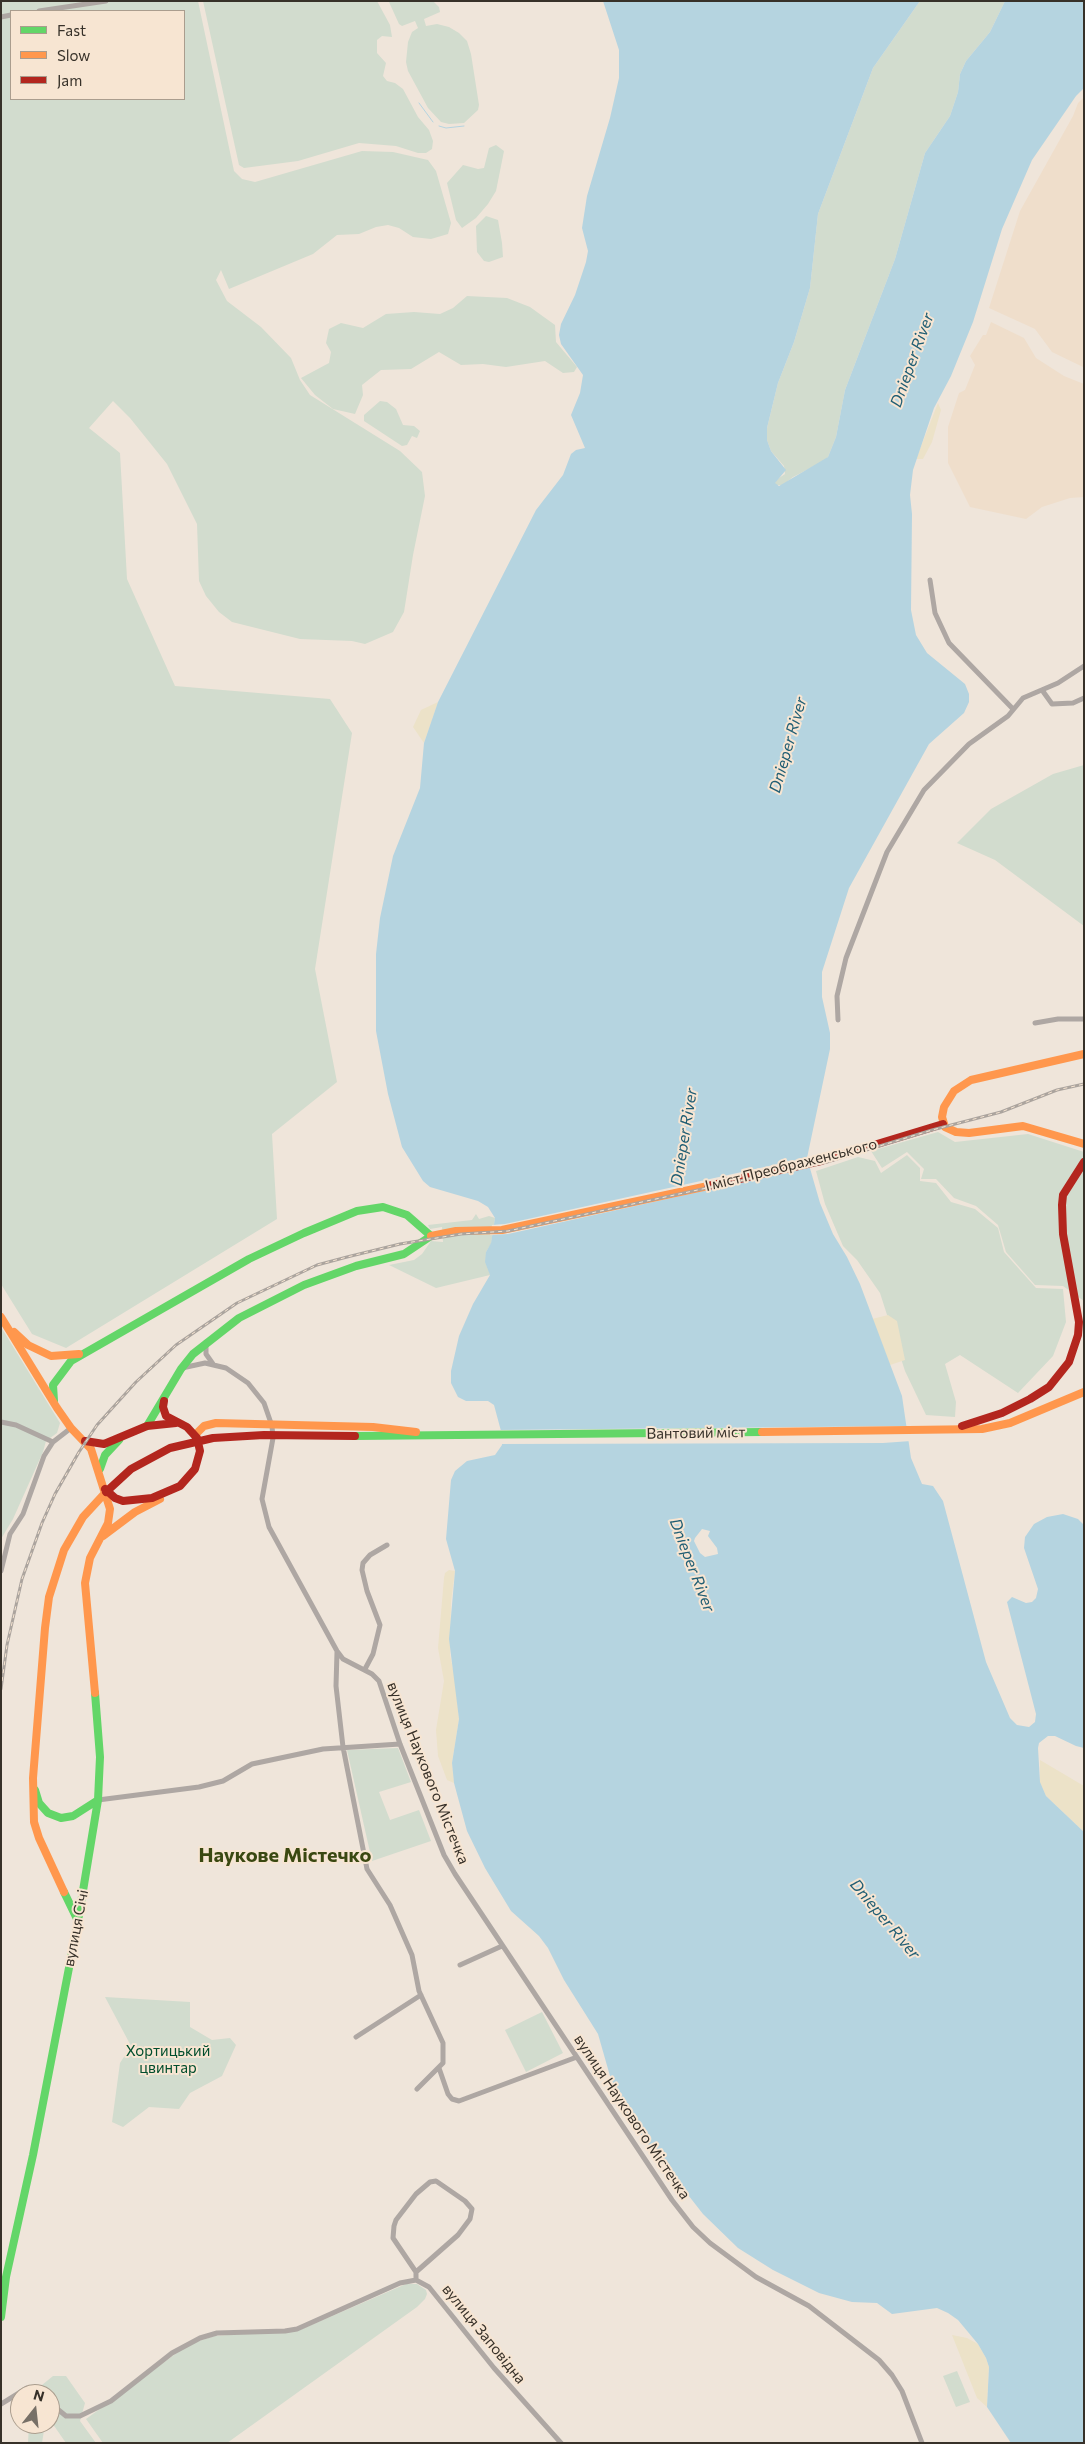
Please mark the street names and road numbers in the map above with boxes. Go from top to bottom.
street label: I міст Преображенського [703,1135,879,1195]
street label: Вантовий міст [646,1423,746,1443]
street label: вулиця Наукового Містечка [383,1679,473,1867]
street label: вулиця Січі [60,1888,92,1968]
street label: вулиця Наукового Містечка [570,2031,694,2203]
street label: вулиця Заповідна [438,2281,530,2387]

